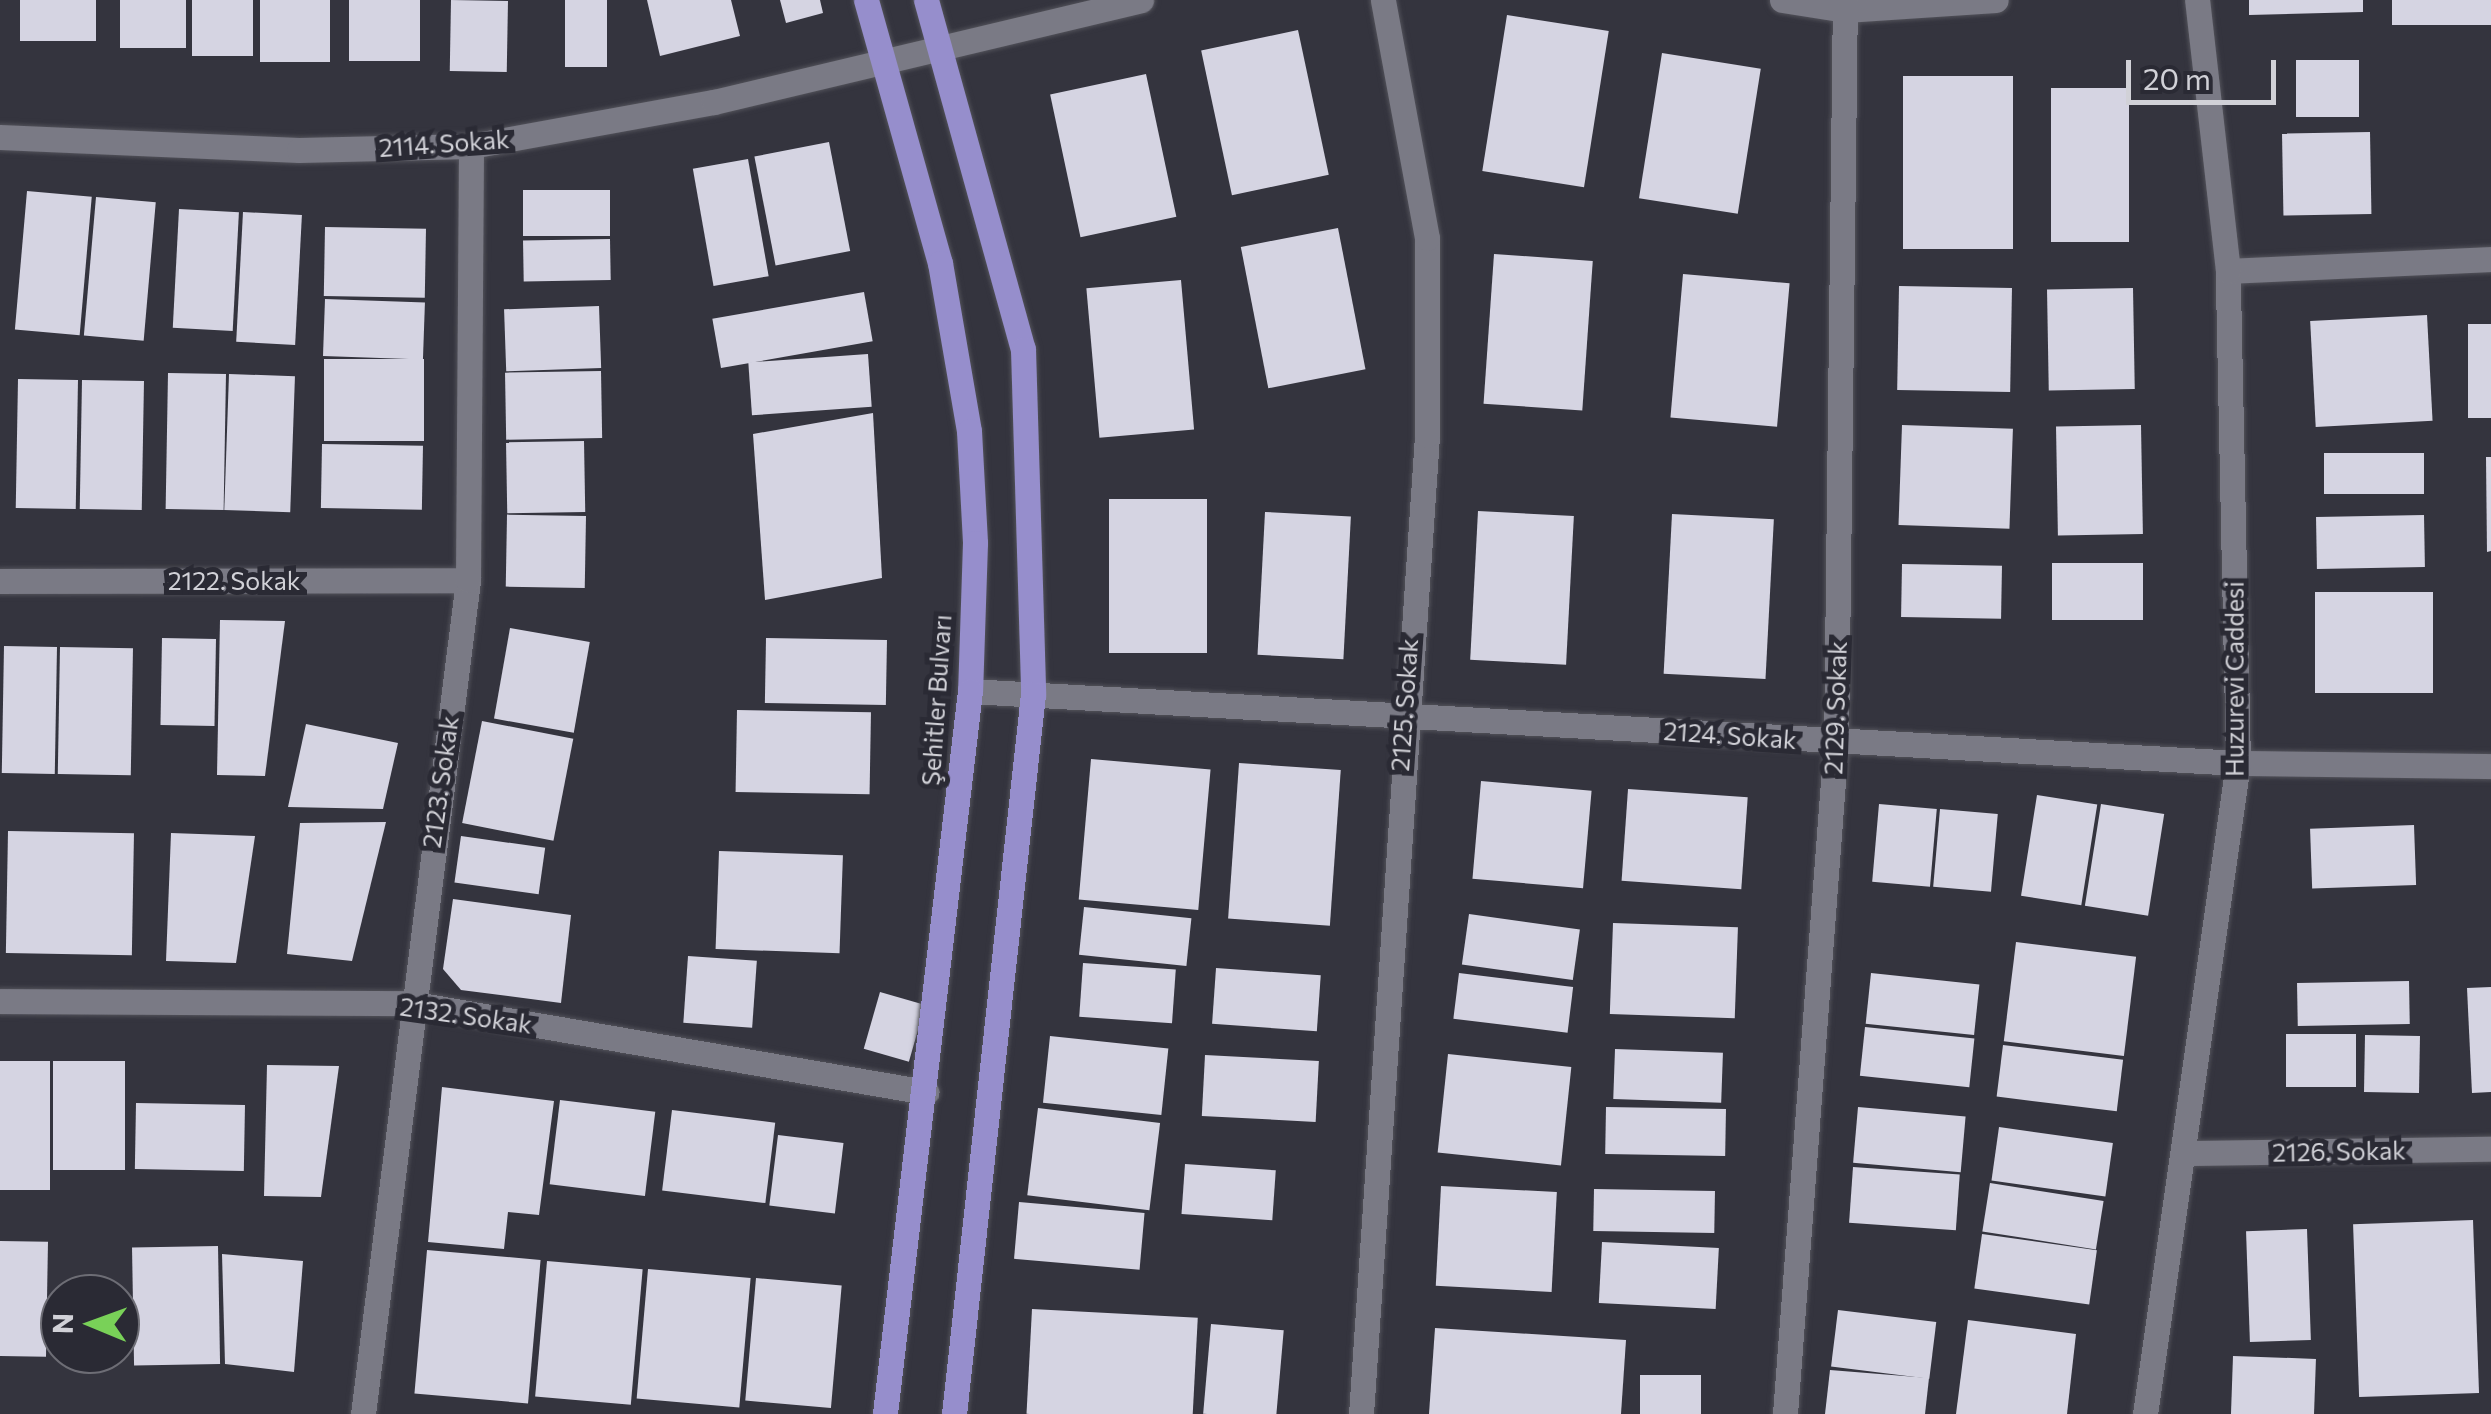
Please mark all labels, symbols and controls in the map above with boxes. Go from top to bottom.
scale bar [2131,40,2281,102]
text: 20 m [2143,59,2211,96]
street label: 2114. Sokak [378,123,510,163]
street label: 2122. Sokak [168,565,300,595]
street label: Huzurevi Caddesi [2219,581,2249,777]
street label: Şehitler Bulvarı [915,613,957,787]
street label: 2125. Sokak [1384,638,1424,772]
street label: 2129. Sokak [1818,641,1852,775]
street label: 2123. Sokak [416,714,464,850]
street label: 2124. Sokak [1662,715,1798,755]
street label: 2132. Sokak [398,991,534,1039]
street label: 2126. Sokak [2272,1135,2406,1167]
north arrow [40,1274,140,1374]
text: N [45,1313,79,1334]

